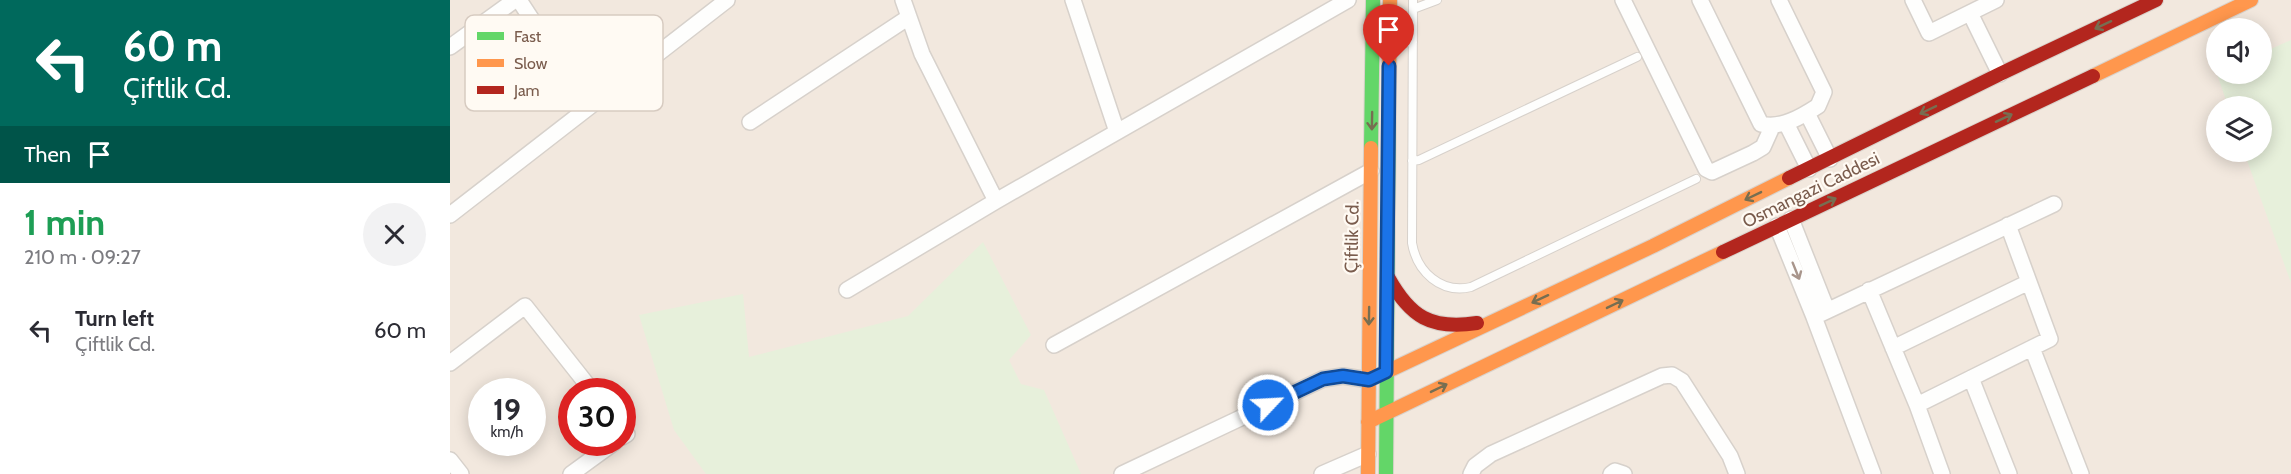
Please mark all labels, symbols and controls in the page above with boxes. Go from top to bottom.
pin [1363,4,1414,66]
icon: arrive [1372,13,1405,46]
legend [465,15,663,111]
map controls [2206,18,2272,162]
button: sound [2206,18,2272,84]
text: 60 m [123,20,222,72]
one-way arrow [2095,20,2113,32]
icon: left [24,24,102,102]
text: Fast [514,27,542,46]
text: Slow [514,54,548,73]
text: Çiftlik Cd. [123,72,231,105]
text: Jam [513,81,540,100]
button: layers [2206,96,2272,162]
one-way arrow [1920,104,1937,116]
one-way arrow [1366,111,1378,131]
one-way arrow [1995,111,2013,123]
icon: arrive [83,138,116,171]
text: Then [24,141,71,168]
street label: Osmangazi Caddesi [1739,147,1883,233]
one-way arrow [1744,191,1762,203]
one-way arrow [1819,195,1837,207]
text: 1 min [24,200,105,244]
street label: Çiftlik Cd. [1340,201,1364,273]
button: close [363,203,426,266]
text: 210 m · 09:27 [24,245,141,269]
one-way arrow [1791,262,1802,280]
one-way arrow [1531,294,1549,306]
one-way arrow [1605,298,1623,310]
text: Turn left [75,305,154,332]
one-way arrow [1364,306,1375,326]
icon: left [24,314,57,347]
text: 60 m [374,317,426,344]
text: Çiftlik Cd. [75,332,155,356]
position arrow [1236,373,1300,437]
speed limit sign: 30 [558,378,636,456]
one-way arrow [1429,382,1447,394]
text: 19 [493,391,521,428]
text: km/h [491,423,523,441]

